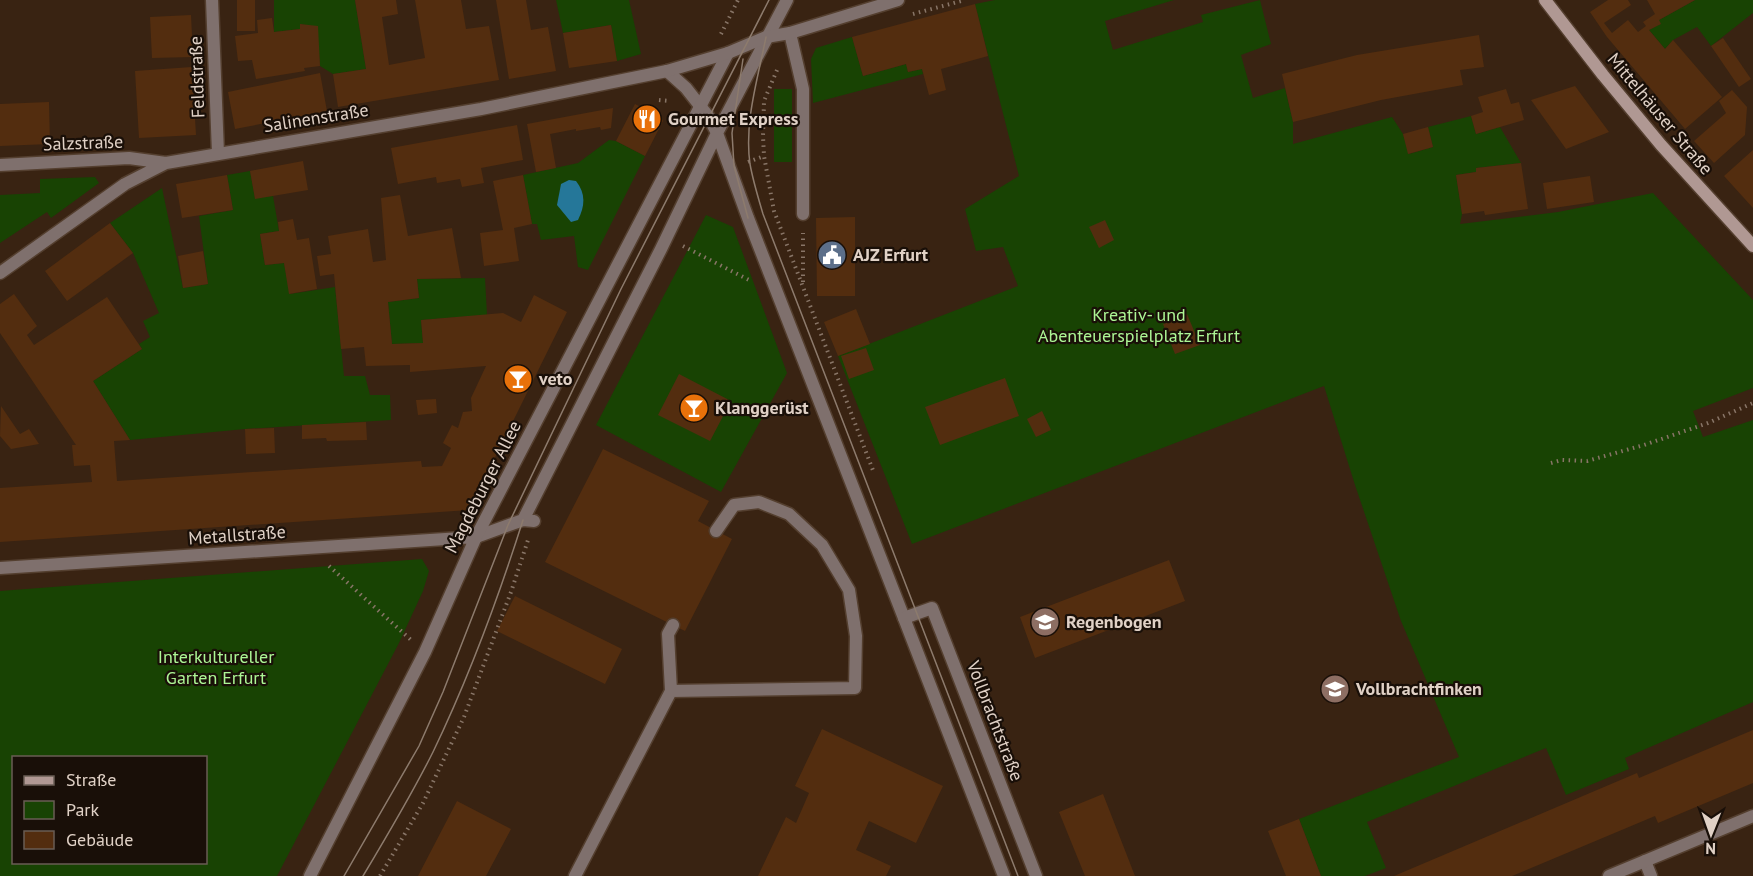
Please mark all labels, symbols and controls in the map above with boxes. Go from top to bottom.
street label: Feldstraße [184,36,209,118]
street label: Mittelhäuser Straße [1603,48,1718,179]
street label: Salinenstraße [262,98,370,137]
restaurant icon: Gourmet Express [631,103,663,135]
place label: Gourmet Express [668,107,799,130]
street label: Salzstraße [42,130,124,155]
public building icon: AJZ Erfurt [816,239,848,271]
place label: AJZ Erfurt [853,243,929,266]
park label: Kreativ- und Abenteuerspielplatz Erfurt [1038,303,1240,347]
bar icon: veto [502,363,534,395]
place label: veto [538,367,573,390]
bar icon: Klanggerüst [678,392,710,424]
place label: Klanggerüst [715,396,809,419]
street label: Magdeburger Allee [439,417,526,557]
street label: Metallstraße [188,520,286,549]
school or university icon: Regenbogen [1029,606,1061,638]
place label: Regenbogen [1066,610,1162,633]
park label: Interkultureller Garten Erfurt [158,645,274,689]
street label: Vollbrachtstraße [962,657,1029,784]
school or university icon: Vollbrachtfinken [1319,673,1351,705]
place label: Vollbrachtfinken [1355,677,1482,700]
legend [12,756,207,864]
text: Straße [66,768,117,791]
text: Park [66,798,99,821]
north arrow [1681,804,1741,864]
text: Gebäude [66,828,133,851]
text: N [1705,839,1716,859]

